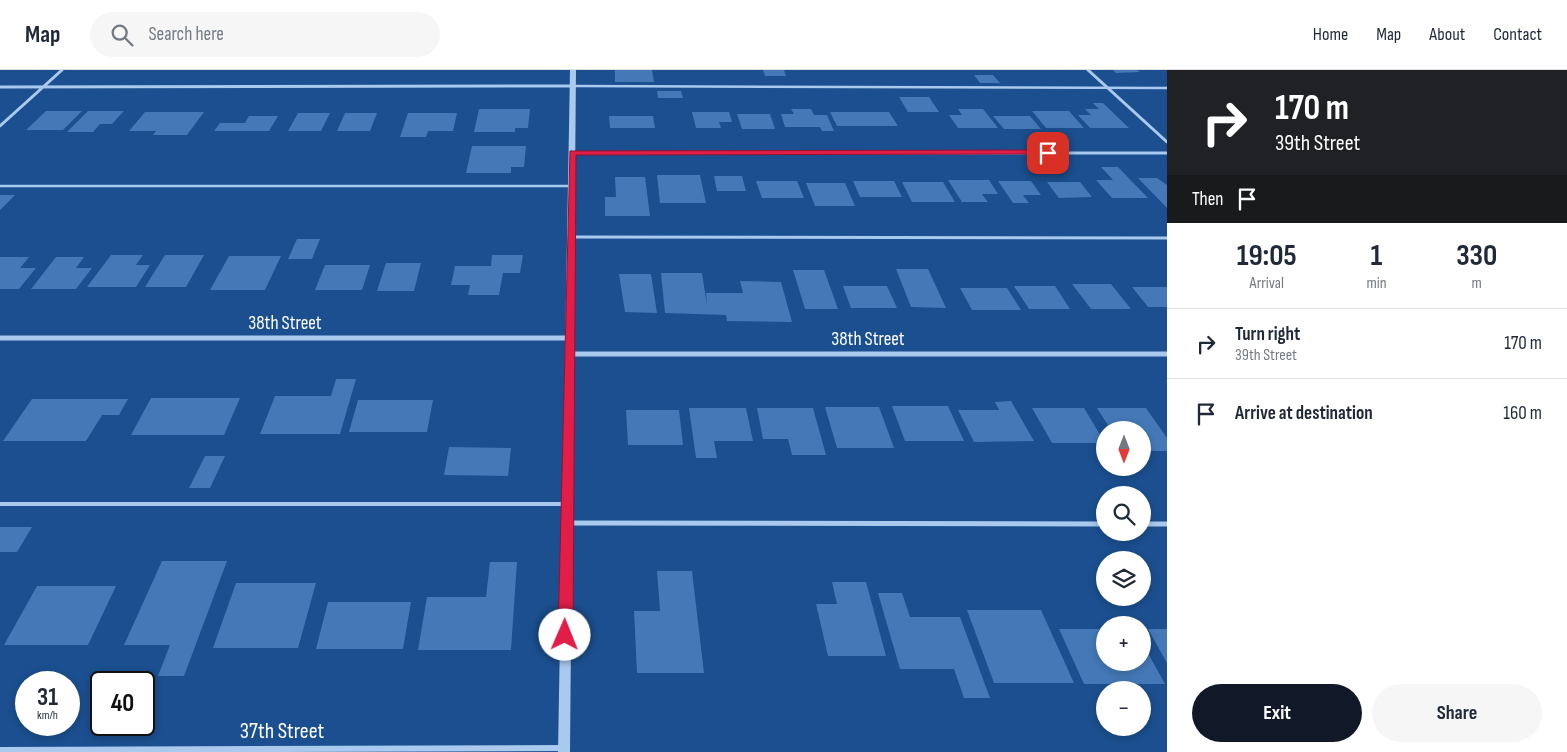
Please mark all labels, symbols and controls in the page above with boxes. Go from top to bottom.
search box [90,12,440,57]
text: Map [25,20,60,49]
icon: search [108,21,136,49]
text: Search here [148,23,224,46]
text: Home [1313,24,1348,45]
text: Map [1376,24,1401,45]
text: About [1429,24,1465,45]
text: Contact [1493,24,1542,45]
text: 170 m [1275,87,1349,130]
icon: right [1192,90,1257,155]
text: 39th Street [1275,130,1360,157]
pin [1027,132,1069,174]
icon: arrive [1034,139,1062,167]
icon: arrive [1233,185,1261,213]
text: Then [1192,188,1223,211]
text: 19:05 [1237,238,1297,274]
text: 1 [1371,238,1382,274]
text: 330 [1456,238,1497,274]
text: Arrival [1250,274,1284,293]
text: min [1366,274,1387,293]
text: m [1472,274,1482,293]
street label: 38th Street [248,312,322,335]
text: Turn right [1235,323,1300,346]
street label: 38th Street [831,328,905,351]
icon: right [1192,330,1220,358]
text: 170 m [1504,332,1542,355]
text: 39th Street [1235,346,1297,365]
icon: arrive [1192,400,1220,428]
text: Arrive at destination [1235,402,1373,425]
text: 160 m [1503,402,1542,425]
north arrow [1096,421,1151,476]
map controls [1096,421,1151,736]
button: search [1096,486,1151,541]
button: layers [1096,551,1151,606]
position arrow [538,608,590,660]
button: + [1096,616,1151,671]
speed limit sign: 40 [90,671,155,736]
button: − [1096,681,1151,736]
text: 31 [37,682,58,713]
button: Exit [1192,684,1362,742]
button: Share [1372,684,1542,742]
text: km/h [37,708,58,723]
street label: 37th Street [240,718,324,745]

